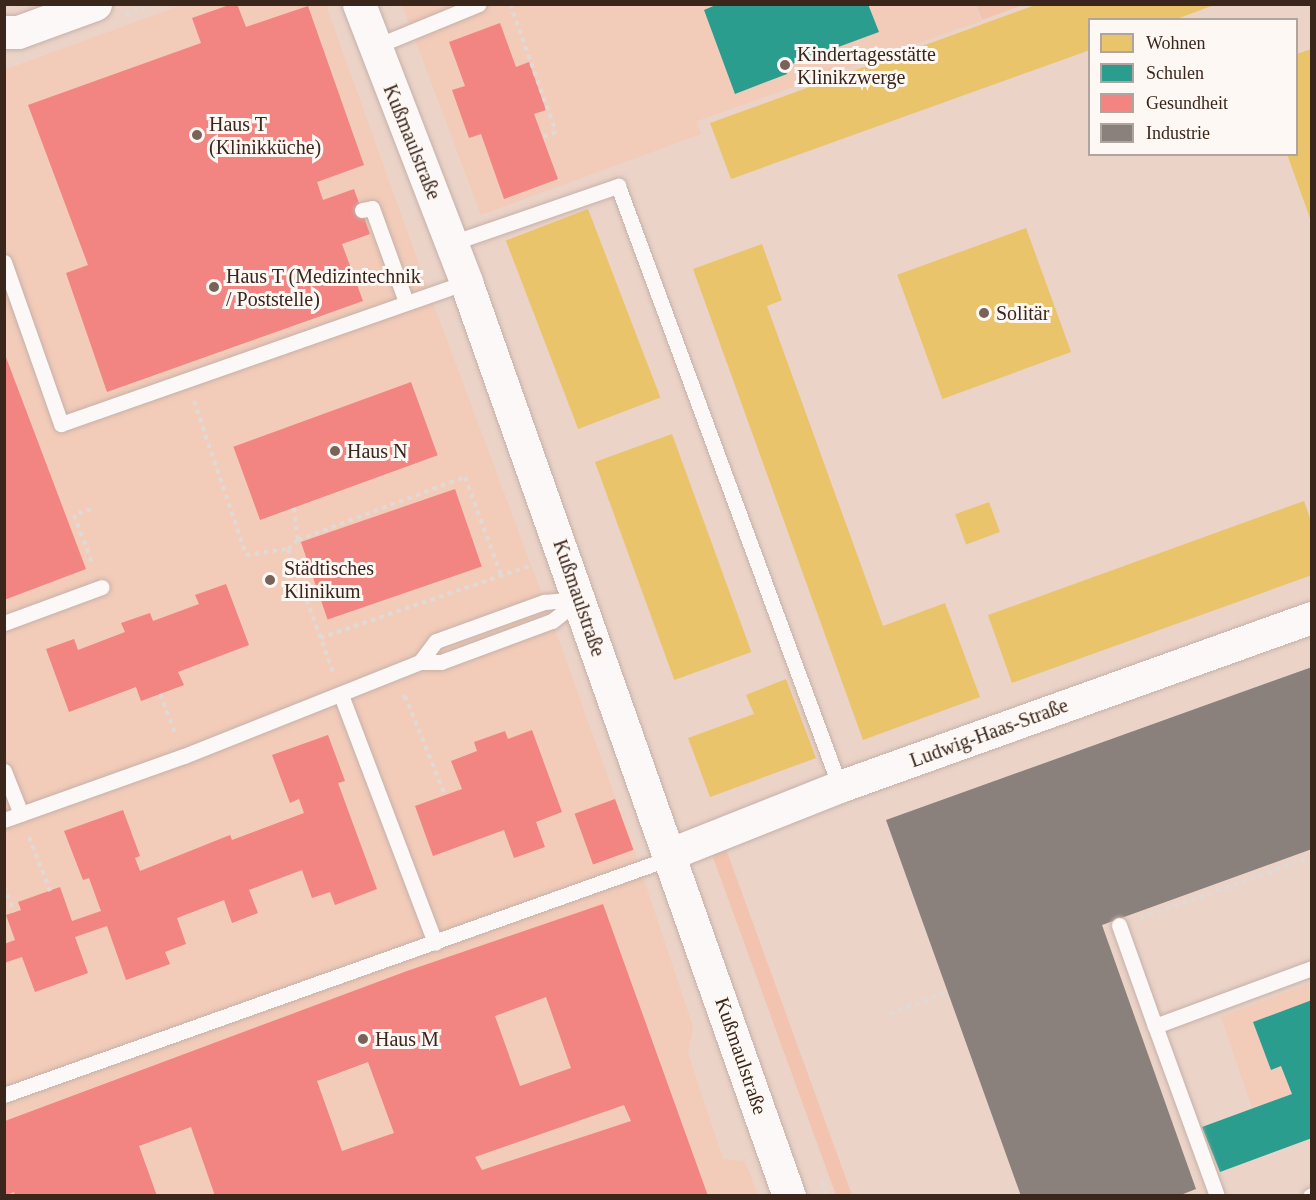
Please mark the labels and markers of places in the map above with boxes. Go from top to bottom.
place label: Kindertagesstätte Klinikzwerge [797,42,936,89]
marker: Kindertagesstätte Klinikzwerge [778,58,792,72]
place label: Haus T (Klinikküche) [209,112,321,159]
marker: Haus T (Klinikküche) [190,128,204,142]
place label: Haus T (Medizintechnik / Poststelle) [226,264,421,311]
marker: Haus T (Medizintechnik / Poststelle) [207,280,221,294]
place label: Solitär [996,301,1049,325]
marker: Solitär [977,306,991,320]
place label: Haus N [347,439,408,463]
marker: Haus N [328,444,342,458]
place label: Städtisches Klinikum [284,556,374,603]
marker: Städtisches Klinikum [261,571,279,589]
place label: Haus M [375,1027,439,1051]
marker: Haus M [356,1032,370,1046]

